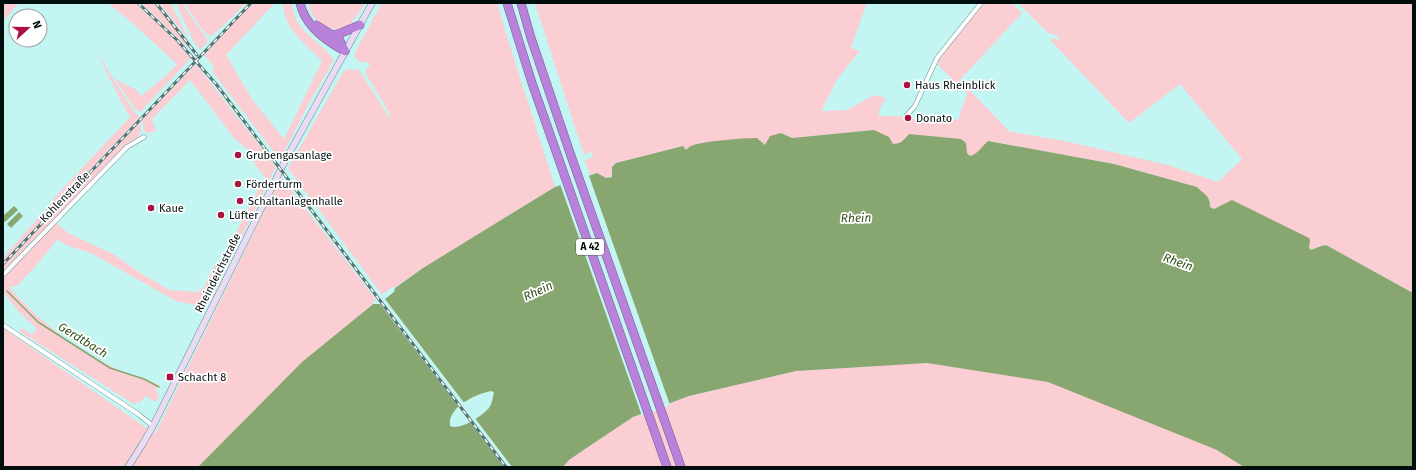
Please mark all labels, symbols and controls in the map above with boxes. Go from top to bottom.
north arrow [8,8,48,48]
text: N [29,19,44,30]
place label: Haus Rheinblick [915,79,996,92]
marker: Haus Rheinblick [902,80,912,90]
place label: Donato [916,112,952,125]
marker: Donato [903,113,913,123]
place label: Grubengasanlage [246,149,332,162]
marker: Grubengasanlage [233,150,243,160]
street label: Kohlenstraße [37,169,93,225]
place label: Förderturm [246,178,302,191]
marker: Förderturm [233,179,243,189]
place label: Schaltanlagenhalle [248,195,343,208]
marker: Schaltanlagenhalle [235,196,245,206]
place label: Kaue [159,202,184,215]
marker: Kaue [146,203,156,213]
place label: Lüfter [229,209,259,222]
marker: Lüfter [216,210,226,220]
water label: Rhein [841,211,871,225]
street label: Rheindeichstraße [192,231,244,315]
road number: A 42 [576,239,604,255]
water label: Rhein [1161,250,1195,274]
water label: Rhein [521,278,555,304]
water label: Gerdtbach [56,319,110,361]
place label: Schacht 8 [178,371,226,384]
marker: Schacht 8 [165,372,175,382]

